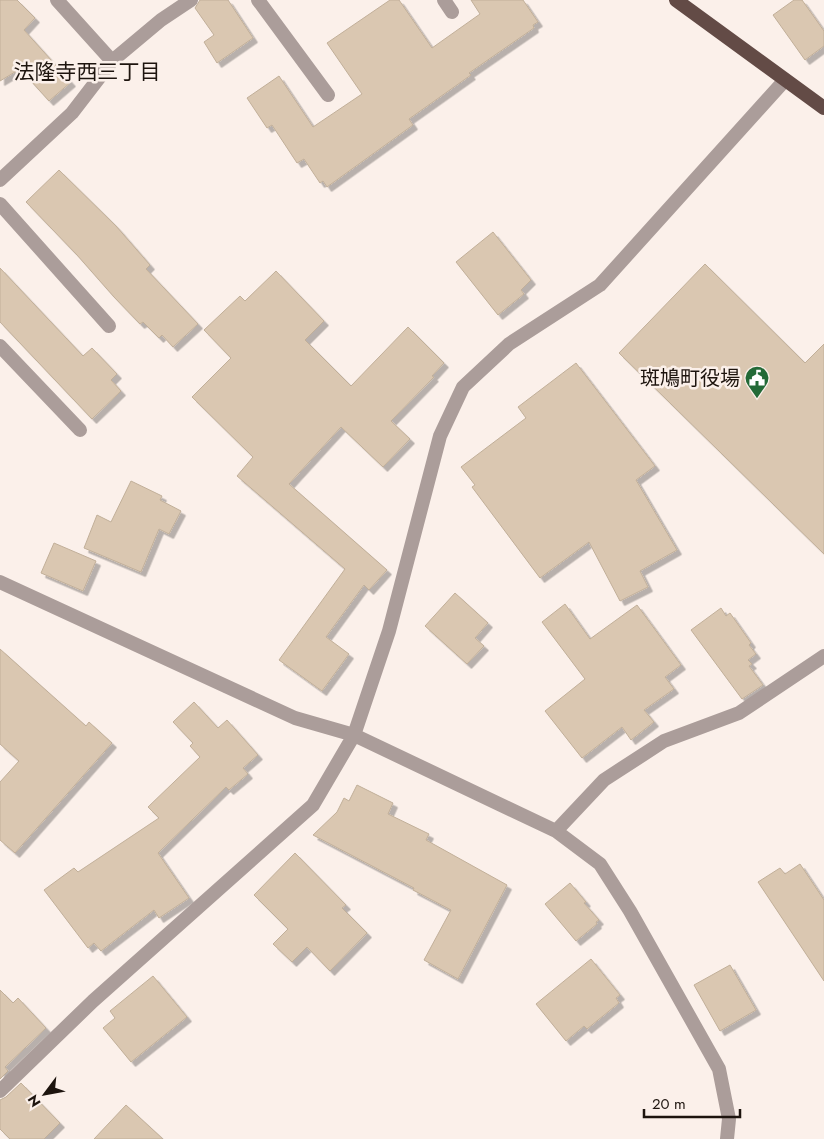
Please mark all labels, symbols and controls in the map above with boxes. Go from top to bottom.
district label: 法隆寺西三丁目 [14,57,161,87]
place label: 斑鳩町役場 [640,364,740,393]
public building icon: 斑鳩町役場 [744,365,770,399]
north arrow [20,1069,70,1119]
scale bar [644,1086,740,1118]
text: N [23,1091,45,1111]
text: 20 m [652,1093,686,1115]

